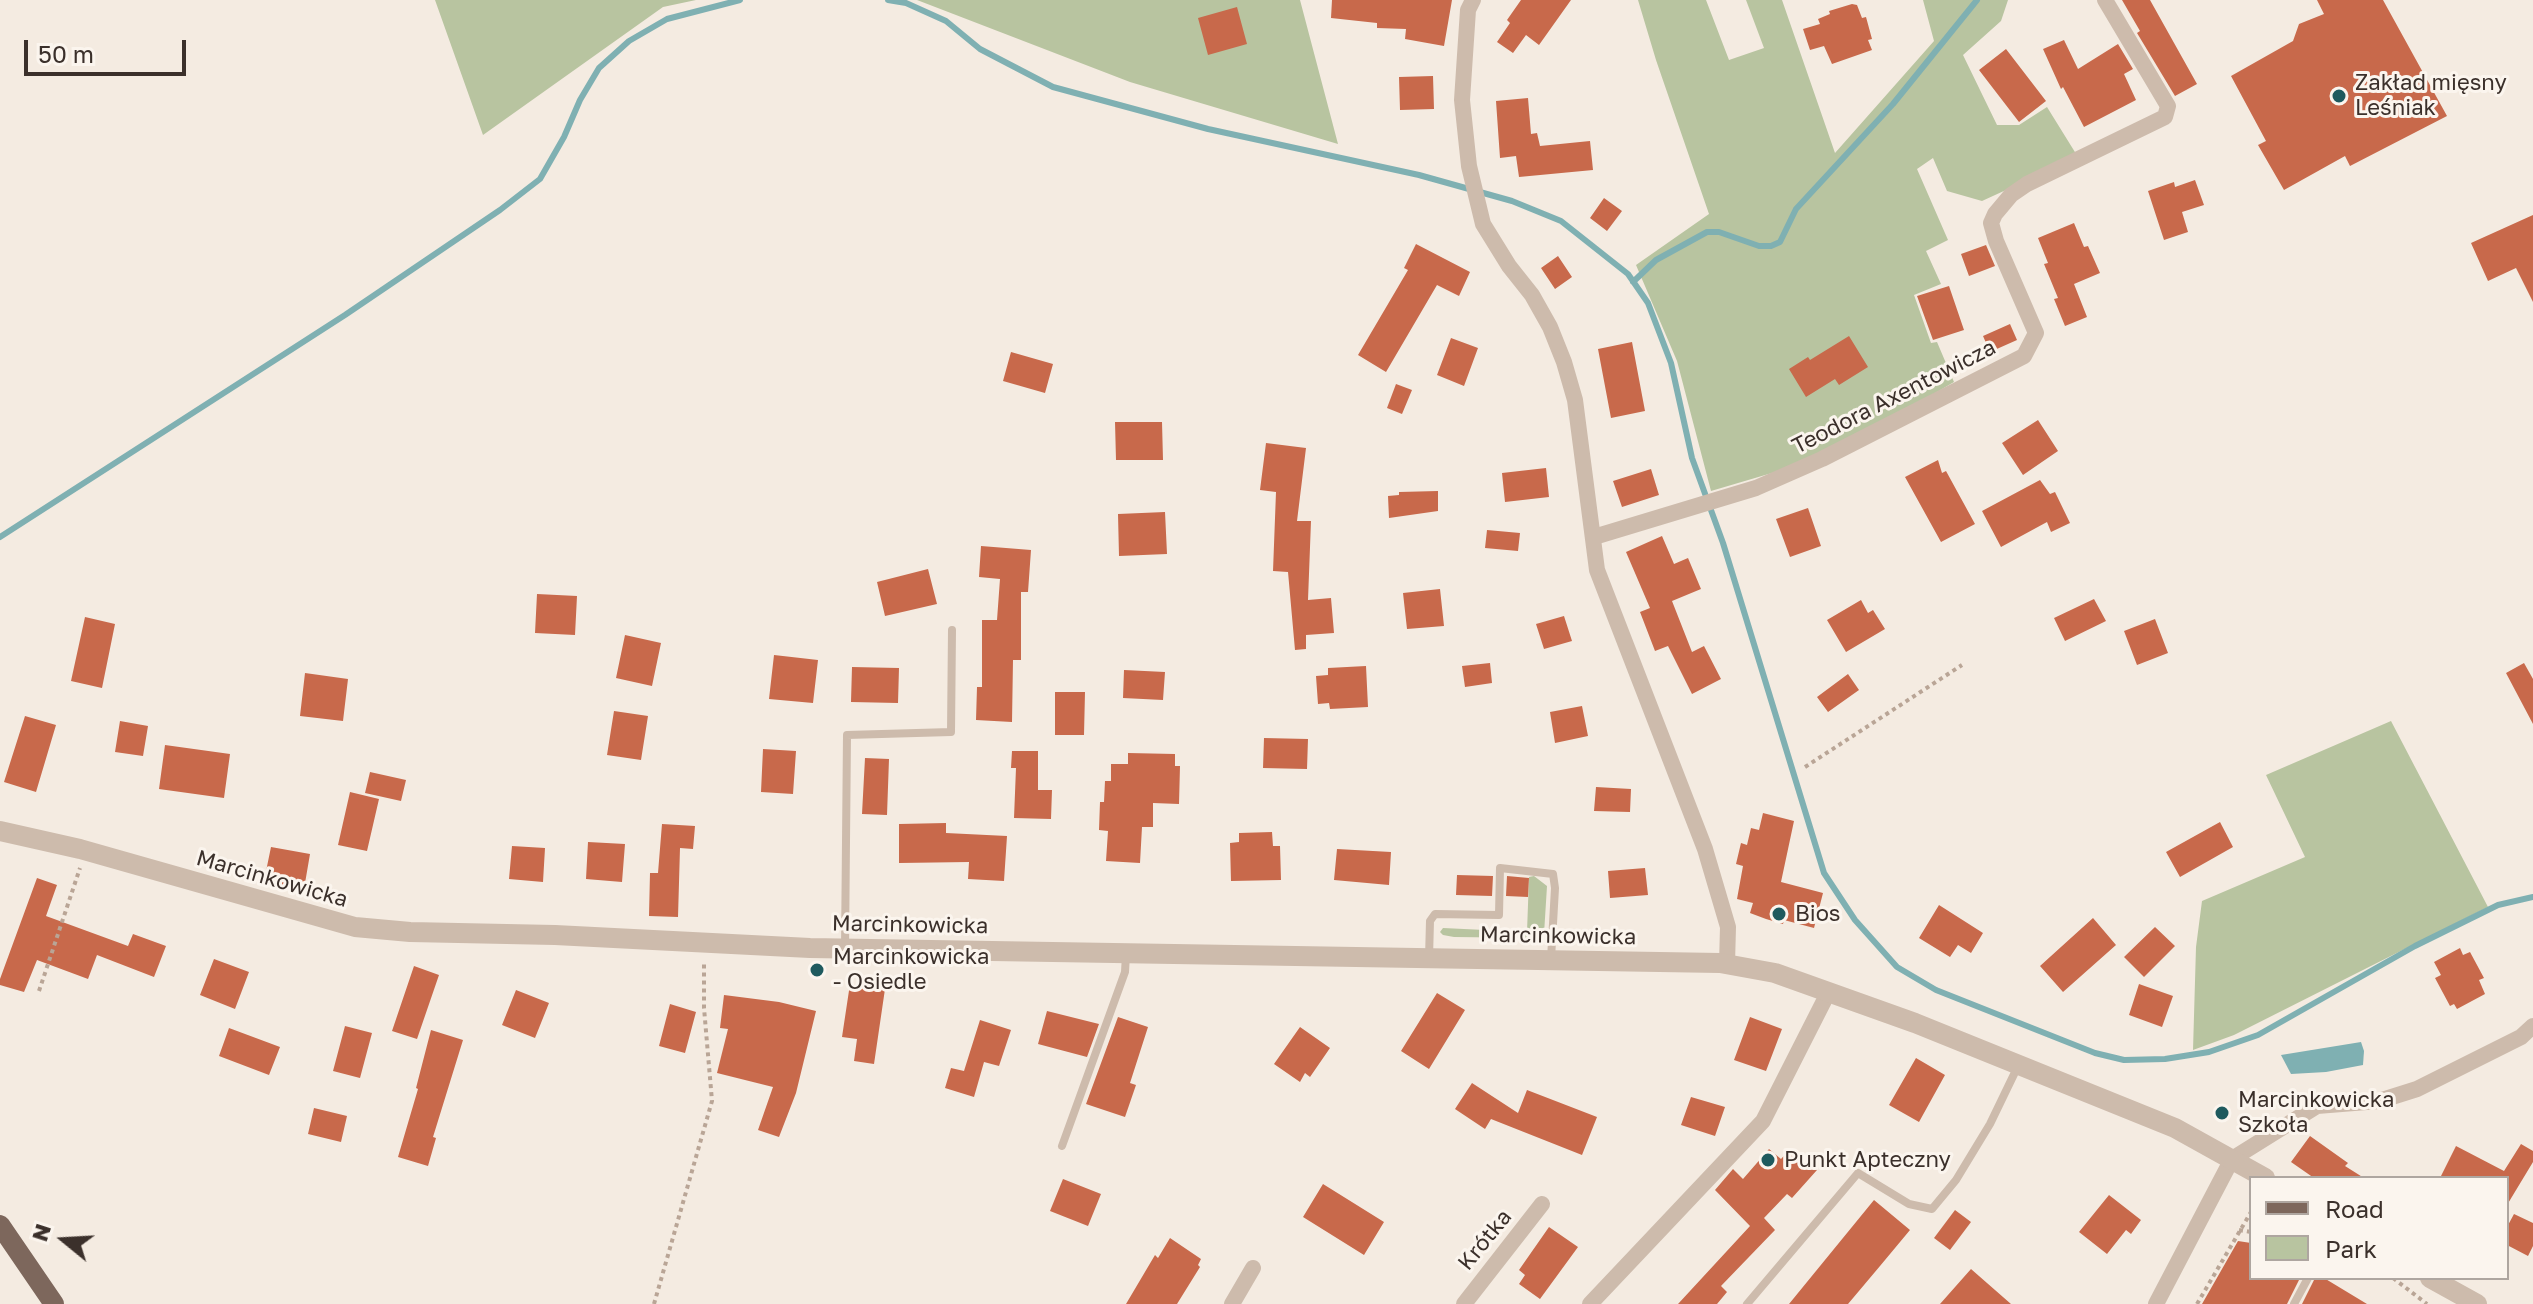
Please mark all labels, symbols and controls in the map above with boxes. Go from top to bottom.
scale bar [28,24,190,74]
text: 50 m [38,39,94,68]
place label: Zakład mięsny Leśniak [2355,70,2507,122]
marker: Zakład mięsny Leśniak [2330,87,2348,105]
street label: Teodora Axentowicza [1788,334,2000,460]
street label: Marcinkowicka [193,845,351,913]
place label: Bios [1795,901,1840,927]
marker: Bios [1770,905,1788,923]
street label: Marcinkowicka [832,910,988,940]
street label: Marcinkowicka [1480,921,1636,951]
place label: Marcinkowicka - Osiedle [833,944,989,996]
marker: Marcinkowicka - Osiedle [808,961,826,979]
place label: Marcinkowicka Szkoła [2238,1087,2394,1138]
marker: Marcinkowicka Szkoła [2213,1104,2231,1122]
place label: Punkt Apteczny [1784,1147,1951,1173]
marker: Punkt Apteczny [1759,1151,1777,1169]
legend [2249,1176,2509,1280]
text: Road [2325,1194,2384,1223]
north arrow [24,1200,104,1280]
street label: Krótka [1453,1204,1517,1276]
text: N [25,1220,56,1245]
text: Park [2325,1234,2377,1263]

